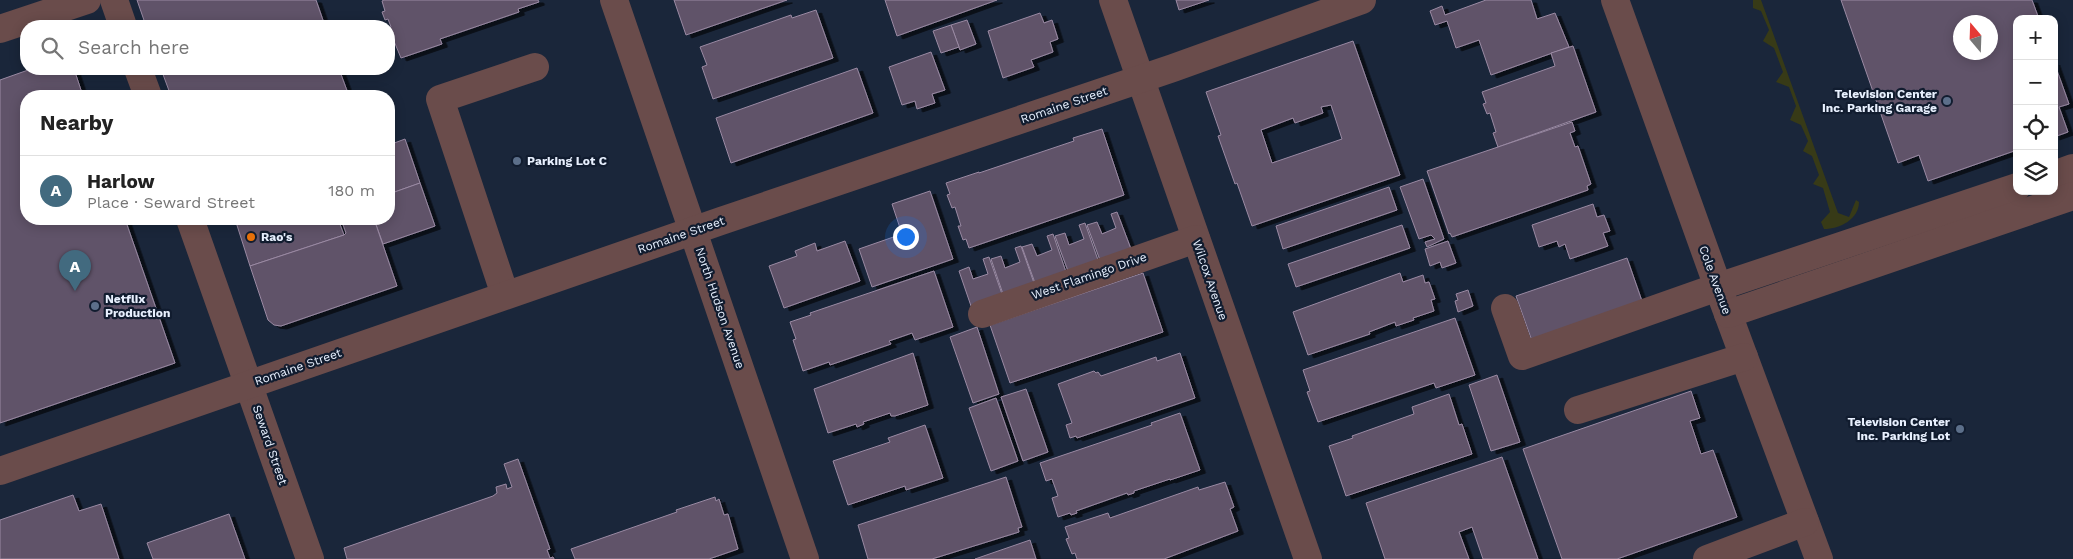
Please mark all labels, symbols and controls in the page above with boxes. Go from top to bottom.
north arrow [1953,15,1998,60]
map controls [2013,15,2058,195]
button: + [2013,15,2058,60]
search box [20,20,395,75]
icon: search [38,34,66,62]
text: Search here [78,36,189,59]
button: − [2013,60,2058,105]
street label: Romaine Street [1019,84,1109,126]
place label: Television Center Inc. Parking Garage [1822,87,1938,115]
marker: Television Center Inc. Parking Garage [1941,95,1953,107]
button: locate [2013,105,2058,150]
text: Nearby [40,110,113,135]
button: layers [2013,150,2058,195]
place label: Parking Lot C [527,154,607,168]
marker: Parking Lot C [511,155,523,167]
text: Harlow [87,170,155,193]
text: A [51,181,61,200]
text: 180 m [328,181,375,200]
text: Place · Seward Street [87,193,255,212]
street label: Romaine Street [636,214,726,256]
your location [893,224,919,250]
place label: Rao's [261,230,293,244]
marker: Rao's [245,231,257,243]
street label: Wilcox Avenue [1190,238,1230,322]
street label: Cole Avenue [1696,244,1734,316]
street label: North Hudson Avenue [693,245,747,371]
pin: A [59,250,91,291]
street label: West Flamingo Drive [1030,250,1148,302]
place label: Netflix Production [105,292,170,320]
marker: Netflix Production [89,300,101,312]
street label: Romaine Street [253,346,343,388]
street label: Seward Street [250,403,290,487]
place label: Television Center Inc. Parking Lot [1848,415,1951,443]
marker: Television Center Inc. Parking Lot [1954,423,1966,435]

